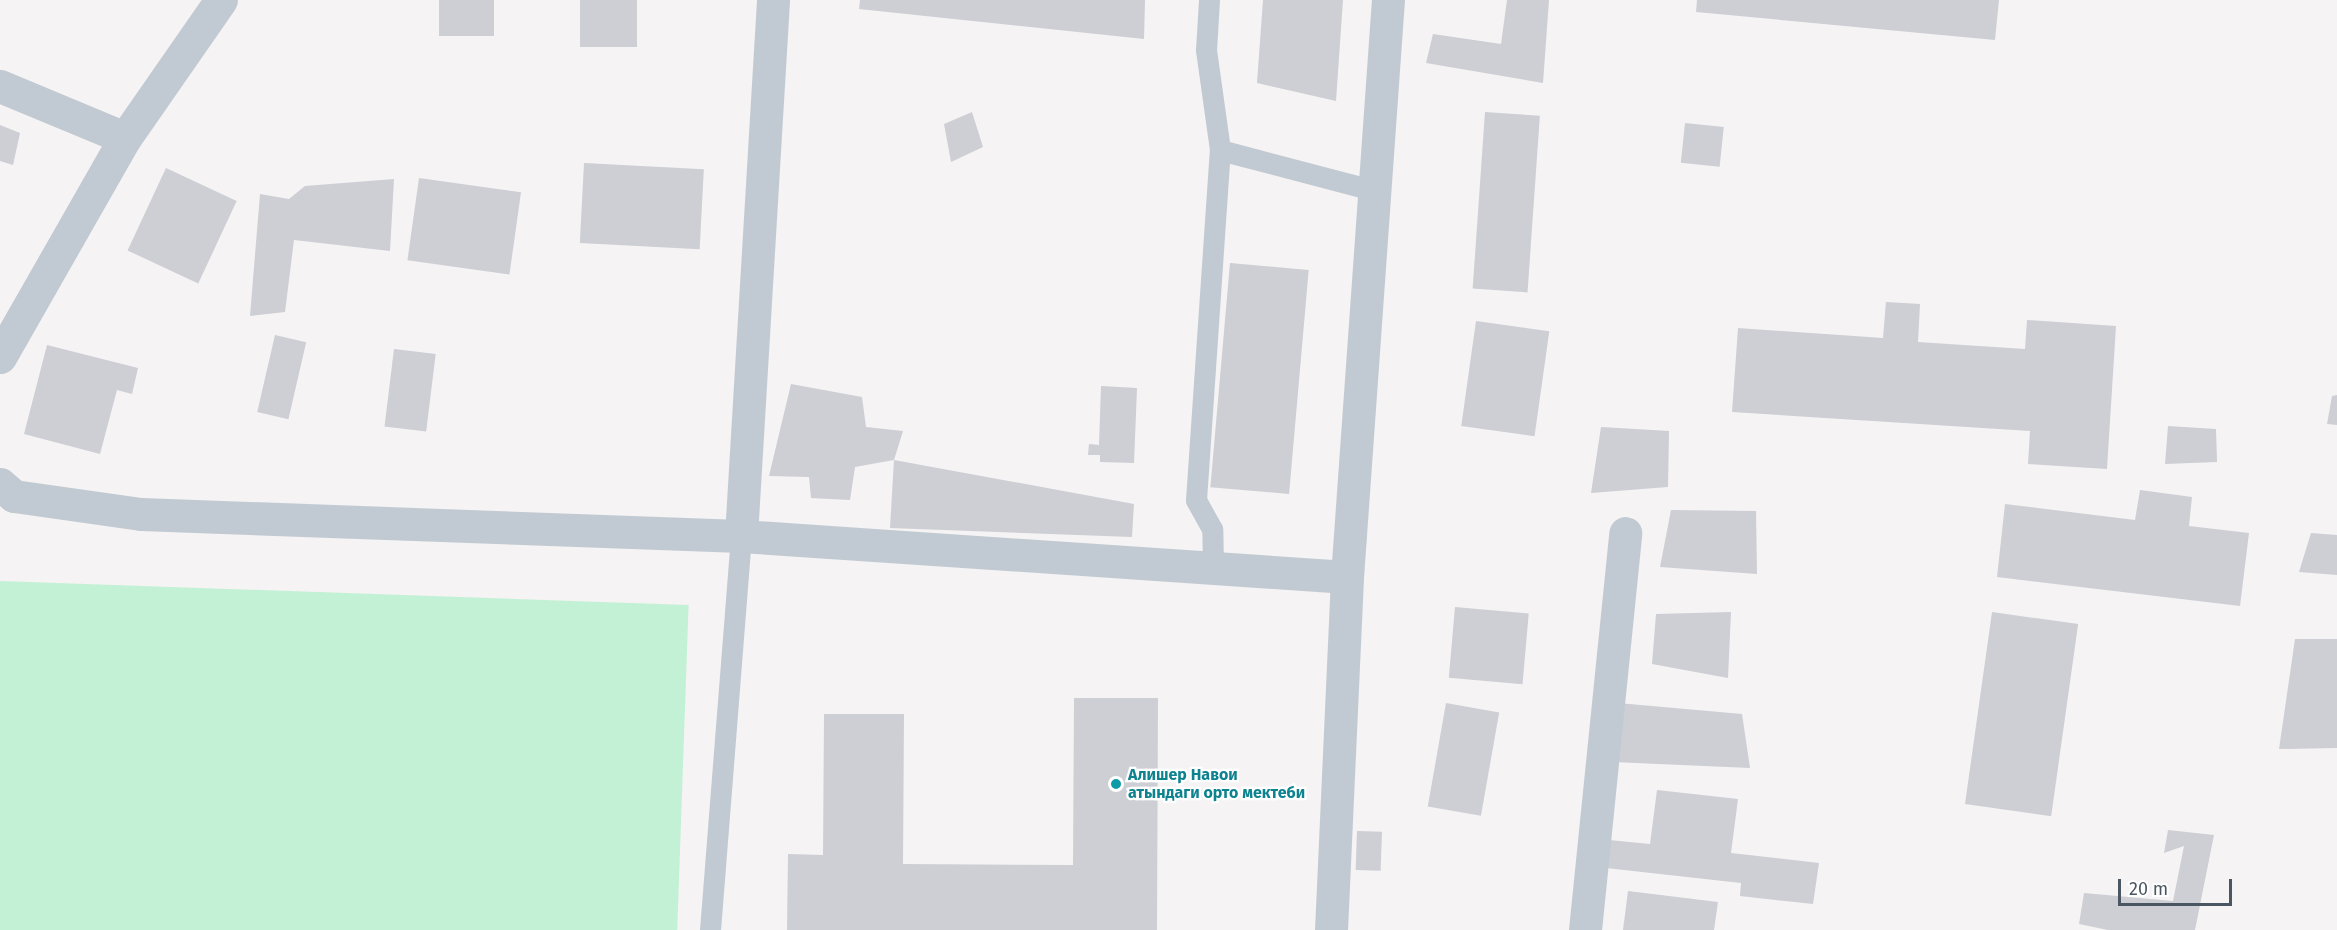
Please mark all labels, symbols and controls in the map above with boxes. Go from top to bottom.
place label: Алишер Навои атындаги орто мектеби [1128,765,1305,803]
marker: Алишер Навои атындаги орто мектеби [1109,777,1123,791]
scale bar [2121,867,2235,905]
text: 20 m [2129,878,2168,900]

